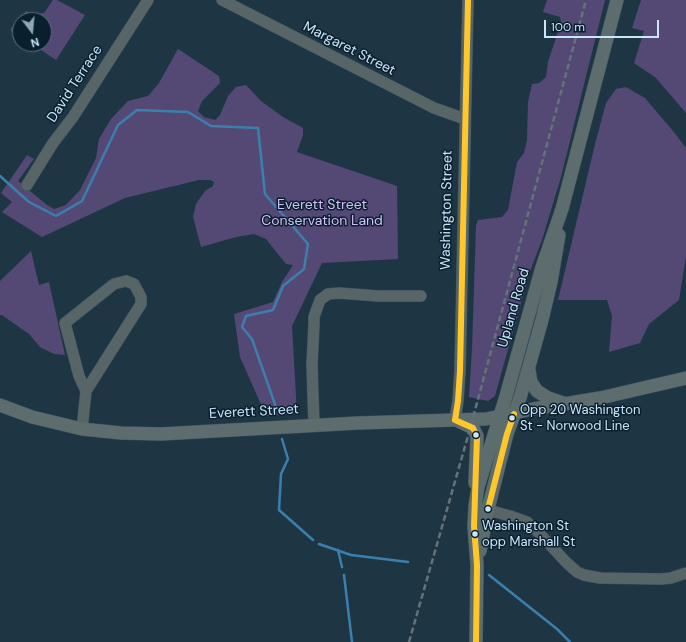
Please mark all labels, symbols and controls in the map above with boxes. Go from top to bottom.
north arrow [12,12,52,52]
scale bar [546,12,661,38]
street label: Margaret Street [300,19,398,79]
text: 100 m [551,19,585,35]
text: N [29,35,41,50]
street label: David Terrace [44,42,106,126]
street label: Washington Street [438,150,456,270]
park label: Everett Street Conservation Land [261,197,383,230]
street label: Upland Road [495,266,533,350]
street label: Everett Street [209,401,299,423]
place label: Opp 20 Washington St - Norwood Line [520,403,640,434]
marker: Opp 20 Washington St - Norwood Line [507,413,517,423]
unlabelled marker [471,430,481,440]
unlabelled marker [483,504,493,514]
place label: Washington St opp Marshall St [482,519,575,550]
marker: Washington St opp Marshall St [470,529,480,539]

